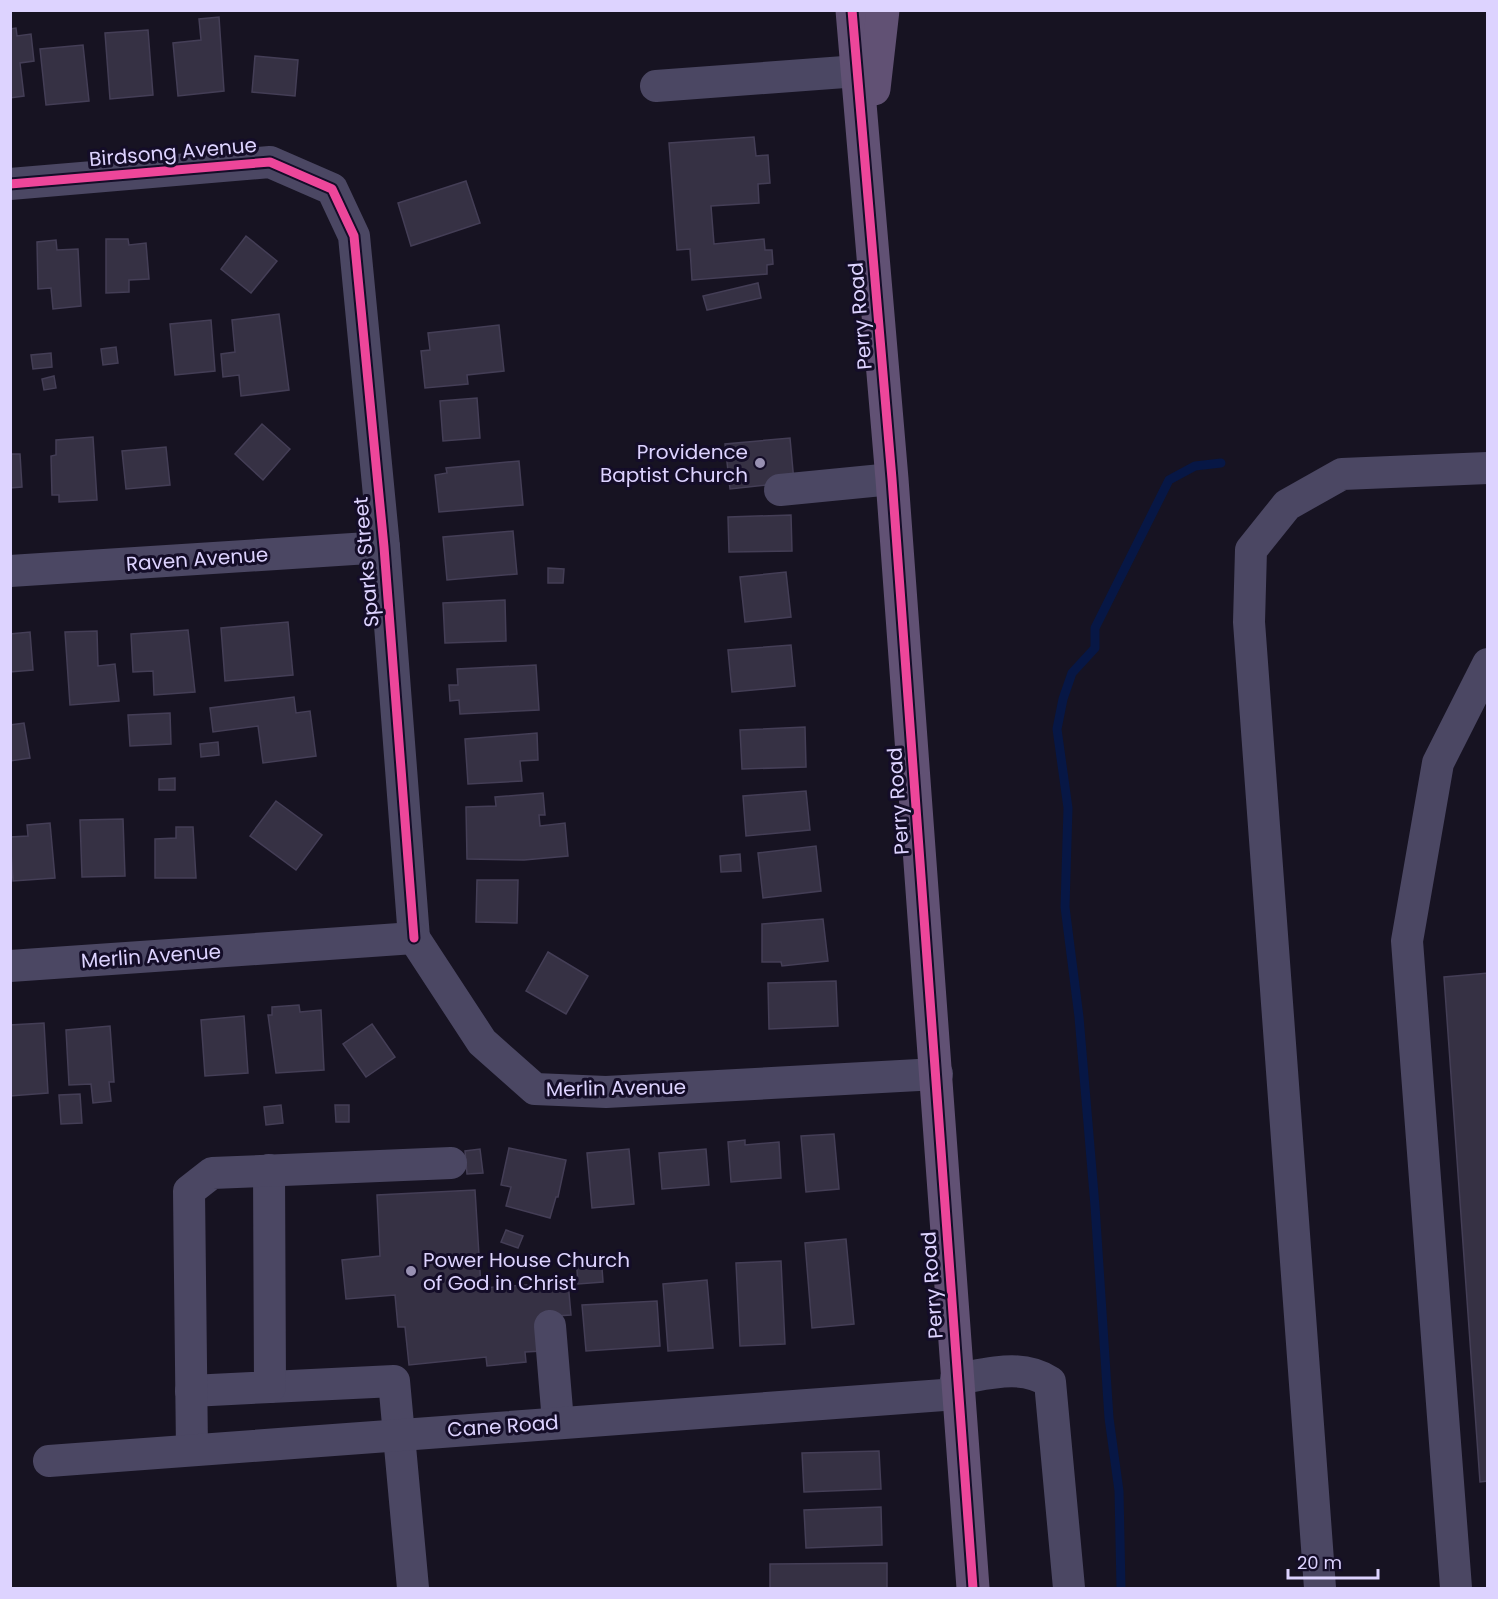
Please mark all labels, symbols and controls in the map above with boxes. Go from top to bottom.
street label: Birdsong Avenue [88,131,258,173]
street label: Perry Road [841,261,879,371]
place label: Providence Baptist Church [600,438,748,489]
marker: Providence Baptist Church [753,456,767,470]
street label: Sparks Street [346,496,386,628]
street label: Raven Avenue [125,540,269,578]
street label: Perry Road [880,746,916,856]
street label: Merlin Avenue [80,937,222,975]
street label: Merlin Avenue [546,1073,686,1103]
street label: Perry Road [914,1230,950,1340]
place label: Power House Church of God in Christ [423,1246,630,1297]
marker: Power House Church of God in Christ [404,1264,418,1278]
street label: Cane Road [446,1408,560,1444]
scale bar [1288,1542,1378,1580]
text: 20 m [1297,1550,1342,1575]

